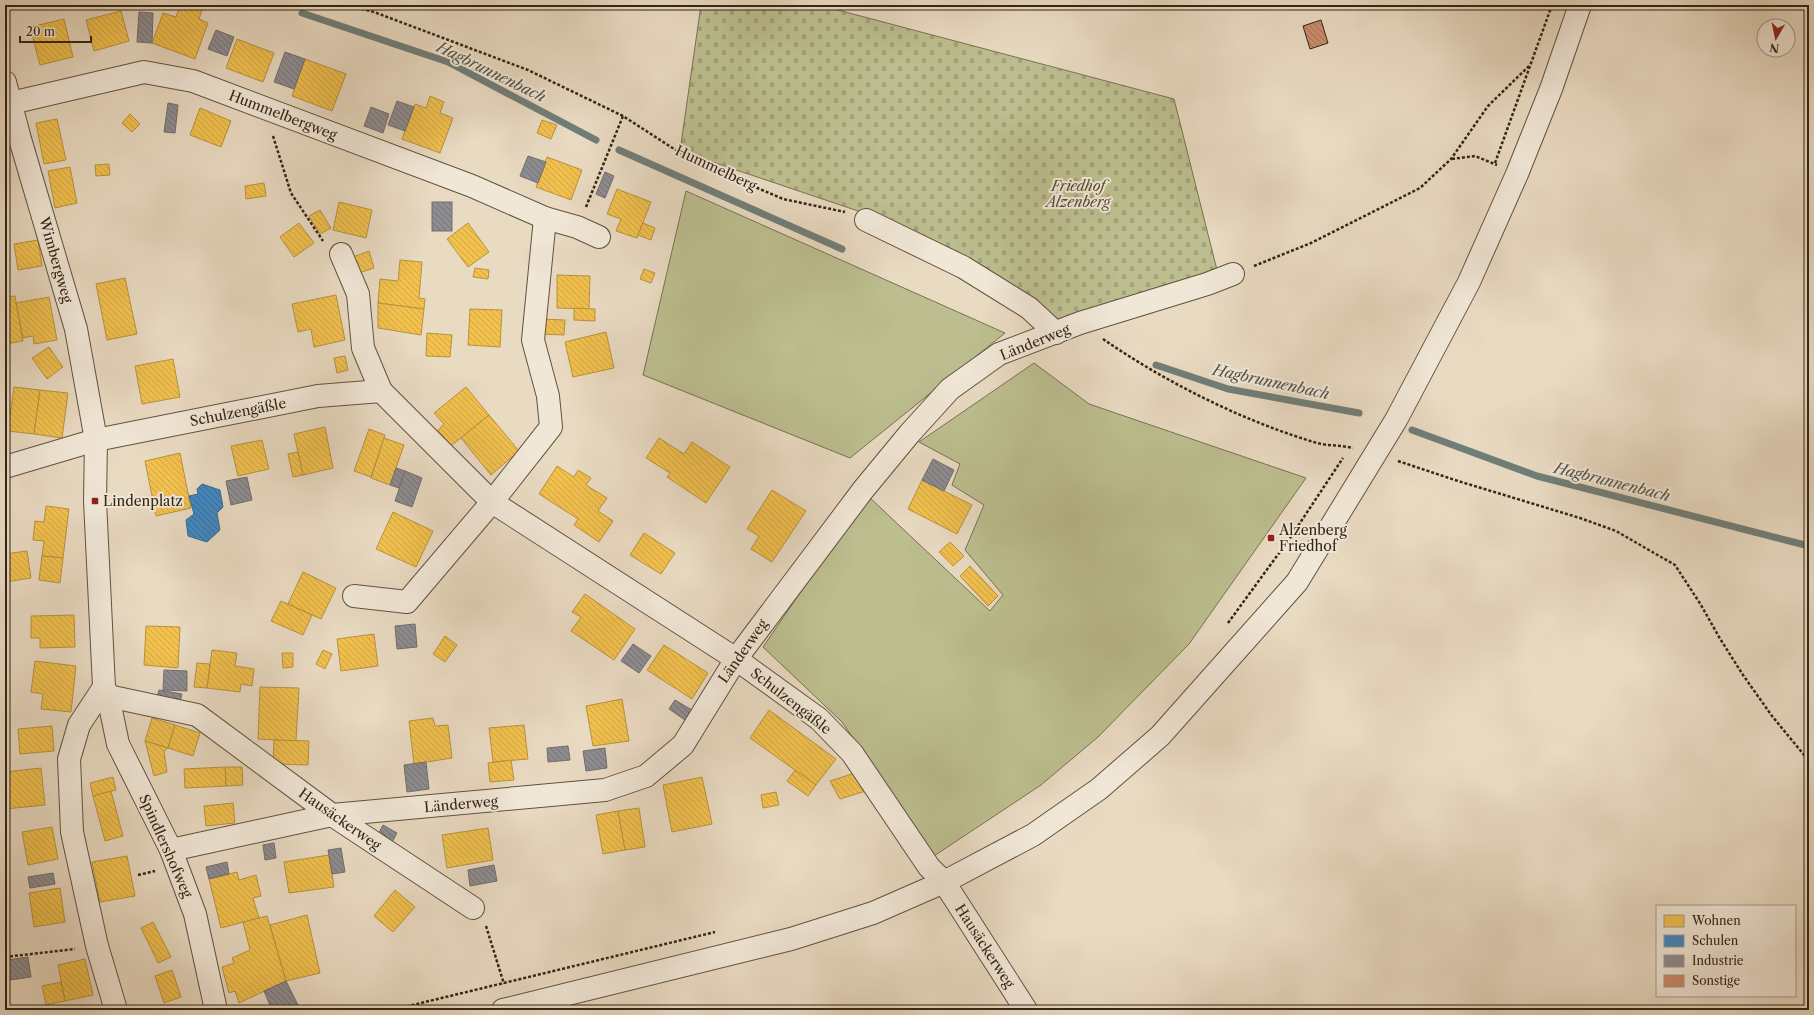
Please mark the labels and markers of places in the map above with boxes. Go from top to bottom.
place label: Lindenplatz [103,492,183,510]
marker: Lindenplatz [90,496,100,506]
place label: Alzenberg Friedhof [1278,521,1347,555]
marker: Alzenberg Friedhof [1266,533,1276,543]

